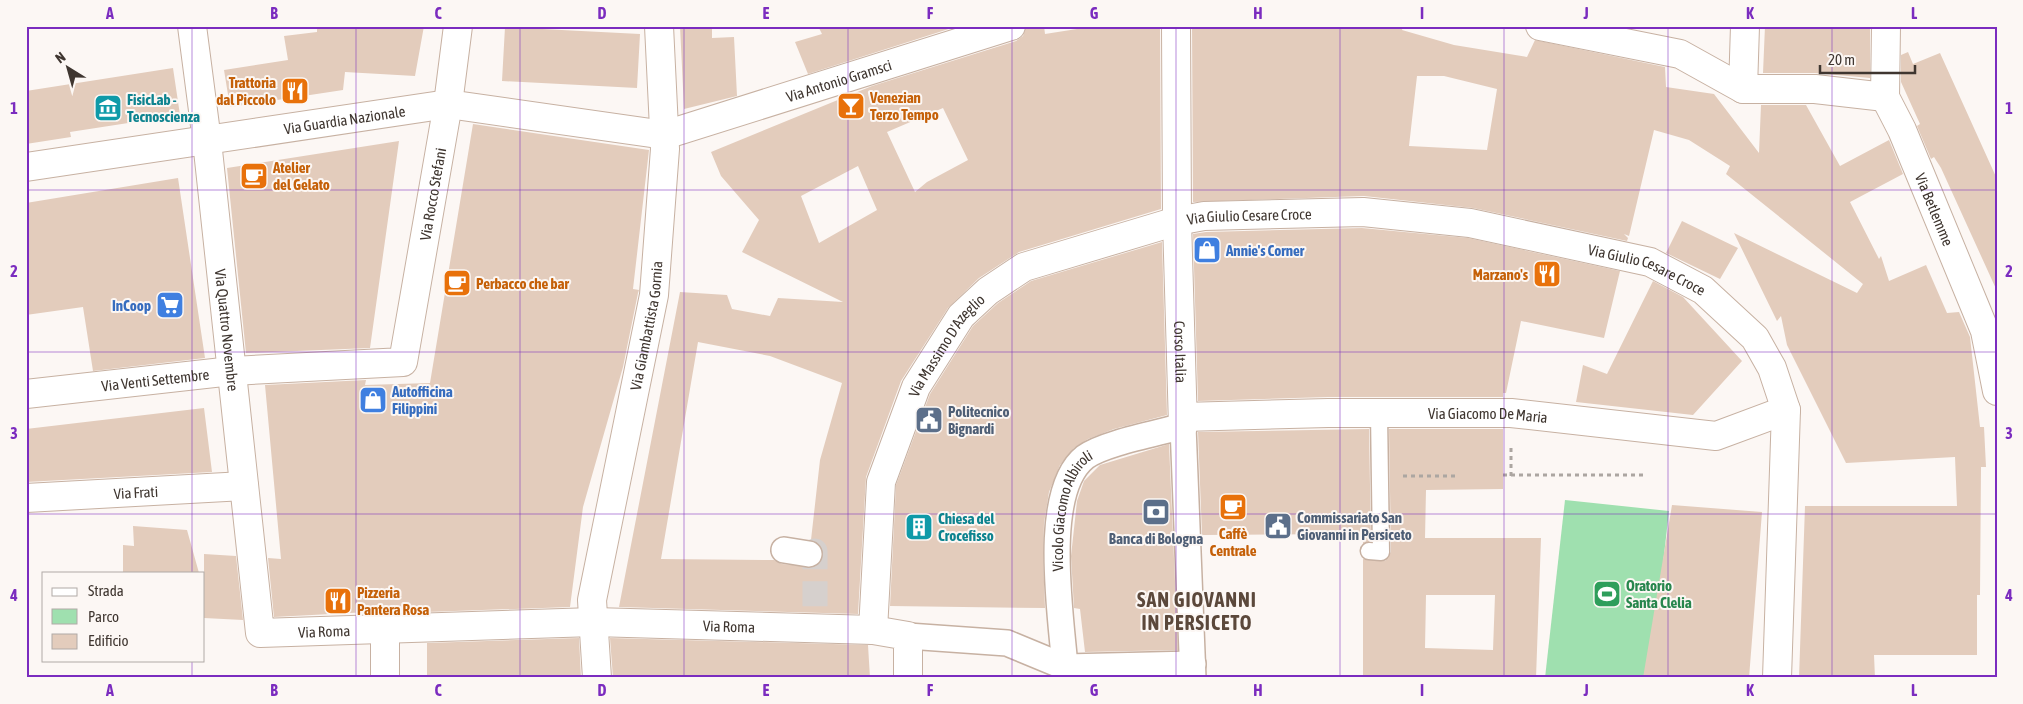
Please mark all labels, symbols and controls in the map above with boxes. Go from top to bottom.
text: A [105,4,114,22]
text: B [270,4,278,22]
text: C [434,4,442,22]
text: D [598,4,607,22]
text: E [763,4,770,22]
text: F [927,4,934,22]
text: G [1090,4,1099,22]
text: H [1253,4,1263,22]
text: I [1420,4,1424,22]
text: J [1582,4,1589,22]
text: K [1746,4,1754,22]
text: L [1911,4,1918,22]
north arrow [42,42,92,92]
scale bar [1820,42,1916,74]
text: N [52,49,68,66]
text: 20 m [1828,51,1855,68]
street label: Via Antonio Gramsci [784,56,894,105]
place label: Trattoria dal Piccolo [216,74,276,108]
restaurant icon: Trattoria dal Piccolo [280,76,310,106]
place label: Venezian Terzo Tempo [869,89,939,123]
place label: FisicLab - Tecnoscienza [127,91,200,125]
bar icon: Venezian Terzo Tempo [836,91,866,121]
museum icon: FisicLab - Tecnoscienza [93,93,123,123]
text: 1 [10,99,18,117]
text: 1 [2005,99,2013,117]
street label: Via Guardia Nazionale [282,102,407,137]
street label: Via Rocco Stefani [416,146,449,242]
place label: Atelier del Gelato [272,159,330,193]
cafe icon: Atelier del Gelato [239,161,269,191]
street label: Via Betlemme [1912,170,1957,248]
street label: Via Giulio Cesare Croce [1185,205,1312,227]
shop icon: Annie's Corner [1192,235,1222,265]
street label: Via Giulio Cesare Croce [1587,240,1709,298]
place label: Annie's Corner [1225,242,1305,259]
restaurant icon: Marzano's [1532,259,1562,289]
street label: Via Giambattista Gornia [626,260,665,392]
text: 2 [10,262,18,280]
text: 2 [2005,262,2013,280]
place label: Marzano's [1473,266,1529,283]
street label: Via Quattro Novembre [212,268,242,392]
cafe icon: Perbacco che bar [442,268,472,298]
place label: Perbacco che bar [476,275,570,292]
supermarket icon: InCoop [155,290,185,320]
street label: Via Massimo D'Azeglio [905,290,988,399]
place label: InCoop [112,297,151,314]
street label: Corso Italia [1171,321,1190,383]
street label: Via Venti Settembre [100,365,210,394]
place label: Autofficina Filippini [391,383,453,417]
shop icon: Autofficina Filippini [358,385,388,415]
place label: Politecnico Bignardi [948,403,1009,437]
public building icon: Politecnico Bignardi [914,405,944,435]
street label: Via Giacomo De Maria [1428,405,1549,426]
text: 3 [10,424,18,442]
text: 3 [2005,424,2013,442]
street label: Vicolo Giacomo Albiroli [1048,446,1095,572]
street label: Via Frati [113,482,159,502]
cafe icon: Caffè Centrale [1218,492,1248,522]
bank icon: Banca di Bologna [1141,497,1171,527]
place label: Commissariato San Giovanni in Persiceto [1297,509,1412,543]
place label: Chiesa del Crocefisso [938,510,996,544]
public building icon: Commissariato San Giovanni in Persiceto [1263,511,1293,541]
building icon: Chiesa del Crocefisso [904,512,934,542]
place label: Caffè Centrale [1210,525,1257,559]
place label: Banca di Bologna [1109,530,1203,547]
legend [42,572,205,662]
place label: Oratorio Santa Clelia [1626,577,1692,611]
sports icon: Oratorio Santa Clelia [1592,579,1622,609]
text: Strada [88,582,124,599]
place label: Pizzeria Pantera Rosa [357,584,429,618]
text: 4 [9,586,18,604]
restaurant icon: Pizzeria Pantera Rosa [323,586,353,616]
text: 4 [2004,586,2013,604]
district label: SAN GIOVANNI IN PERSICETO [1137,588,1257,634]
text: Parco [88,608,119,625]
street label: Via Roma [703,617,755,635]
street label: Via Roma [298,622,351,640]
text: Edificio [88,632,129,649]
text: A [105,681,114,699]
text: B [270,681,278,699]
text: C [434,681,442,699]
text: D [598,681,607,699]
text: E [763,681,770,699]
text: F [927,681,934,699]
text: G [1090,681,1099,699]
text: H [1253,681,1263,699]
text: I [1420,681,1424,699]
text: J [1582,681,1589,699]
text: K [1746,681,1754,699]
text: L [1911,681,1918,699]

